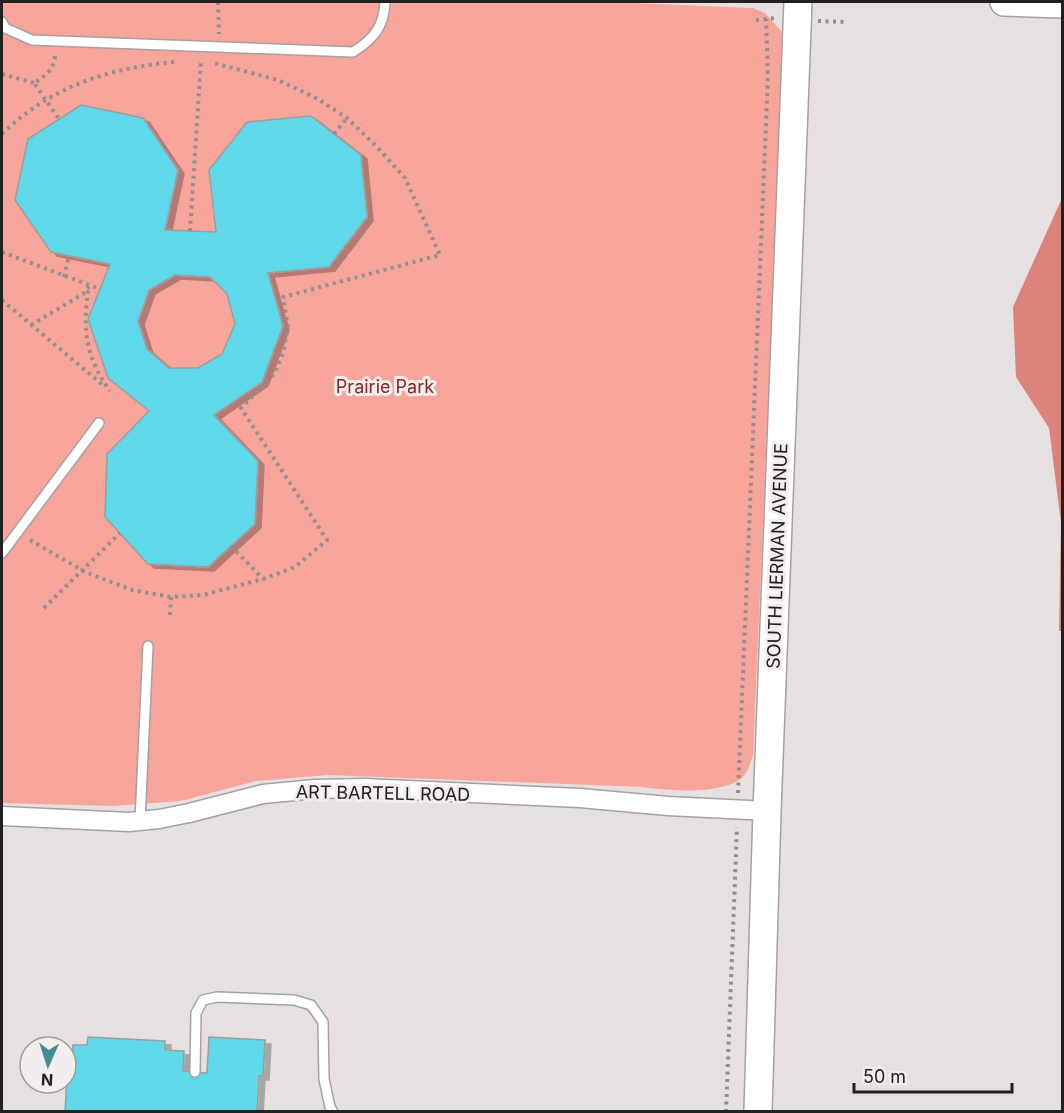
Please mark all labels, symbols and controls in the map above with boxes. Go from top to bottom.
park label: Prairie Park [336,376,434,397]
street label: SOUTH LIERMAN AVENUE [763,443,791,669]
street label: ART BARTELL ROAD [296,781,470,805]
north arrow [18,1035,78,1095]
scale bar [854,1056,1012,1094]
text: 50 m [863,1066,906,1087]
text: N [41,1070,54,1090]

